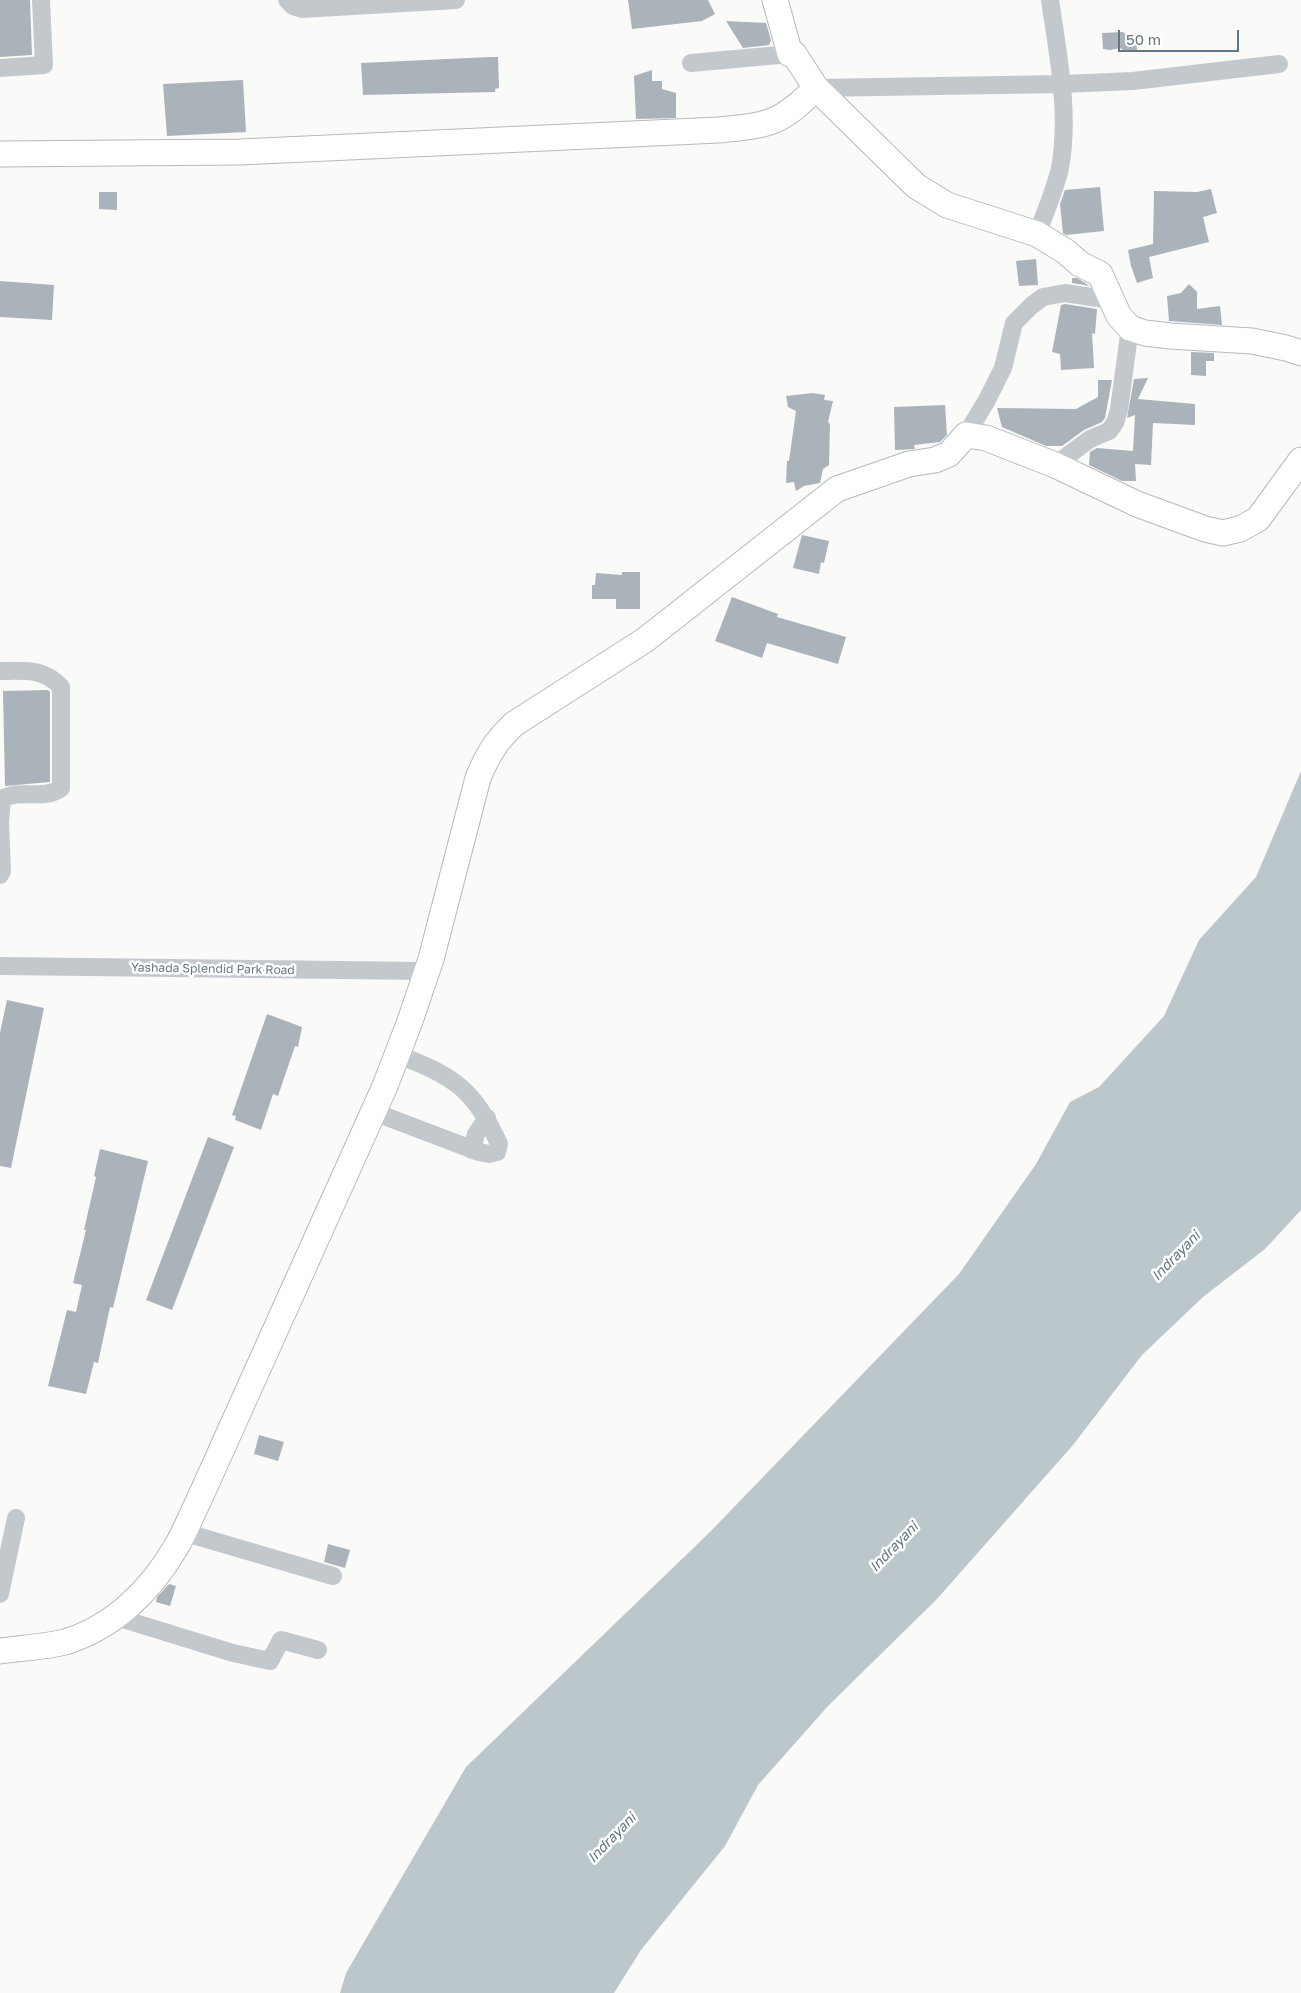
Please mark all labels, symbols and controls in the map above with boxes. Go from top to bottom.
scale bar [1121,20,1242,52]
text: 50 m [1126,30,1161,48]
street label: Yashada Splendid Park Road [131,960,295,978]
water label: Indrayani [1148,1228,1204,1284]
water label: Indrayani [866,1519,922,1575]
water label: Indrayani [584,1810,640,1866]

